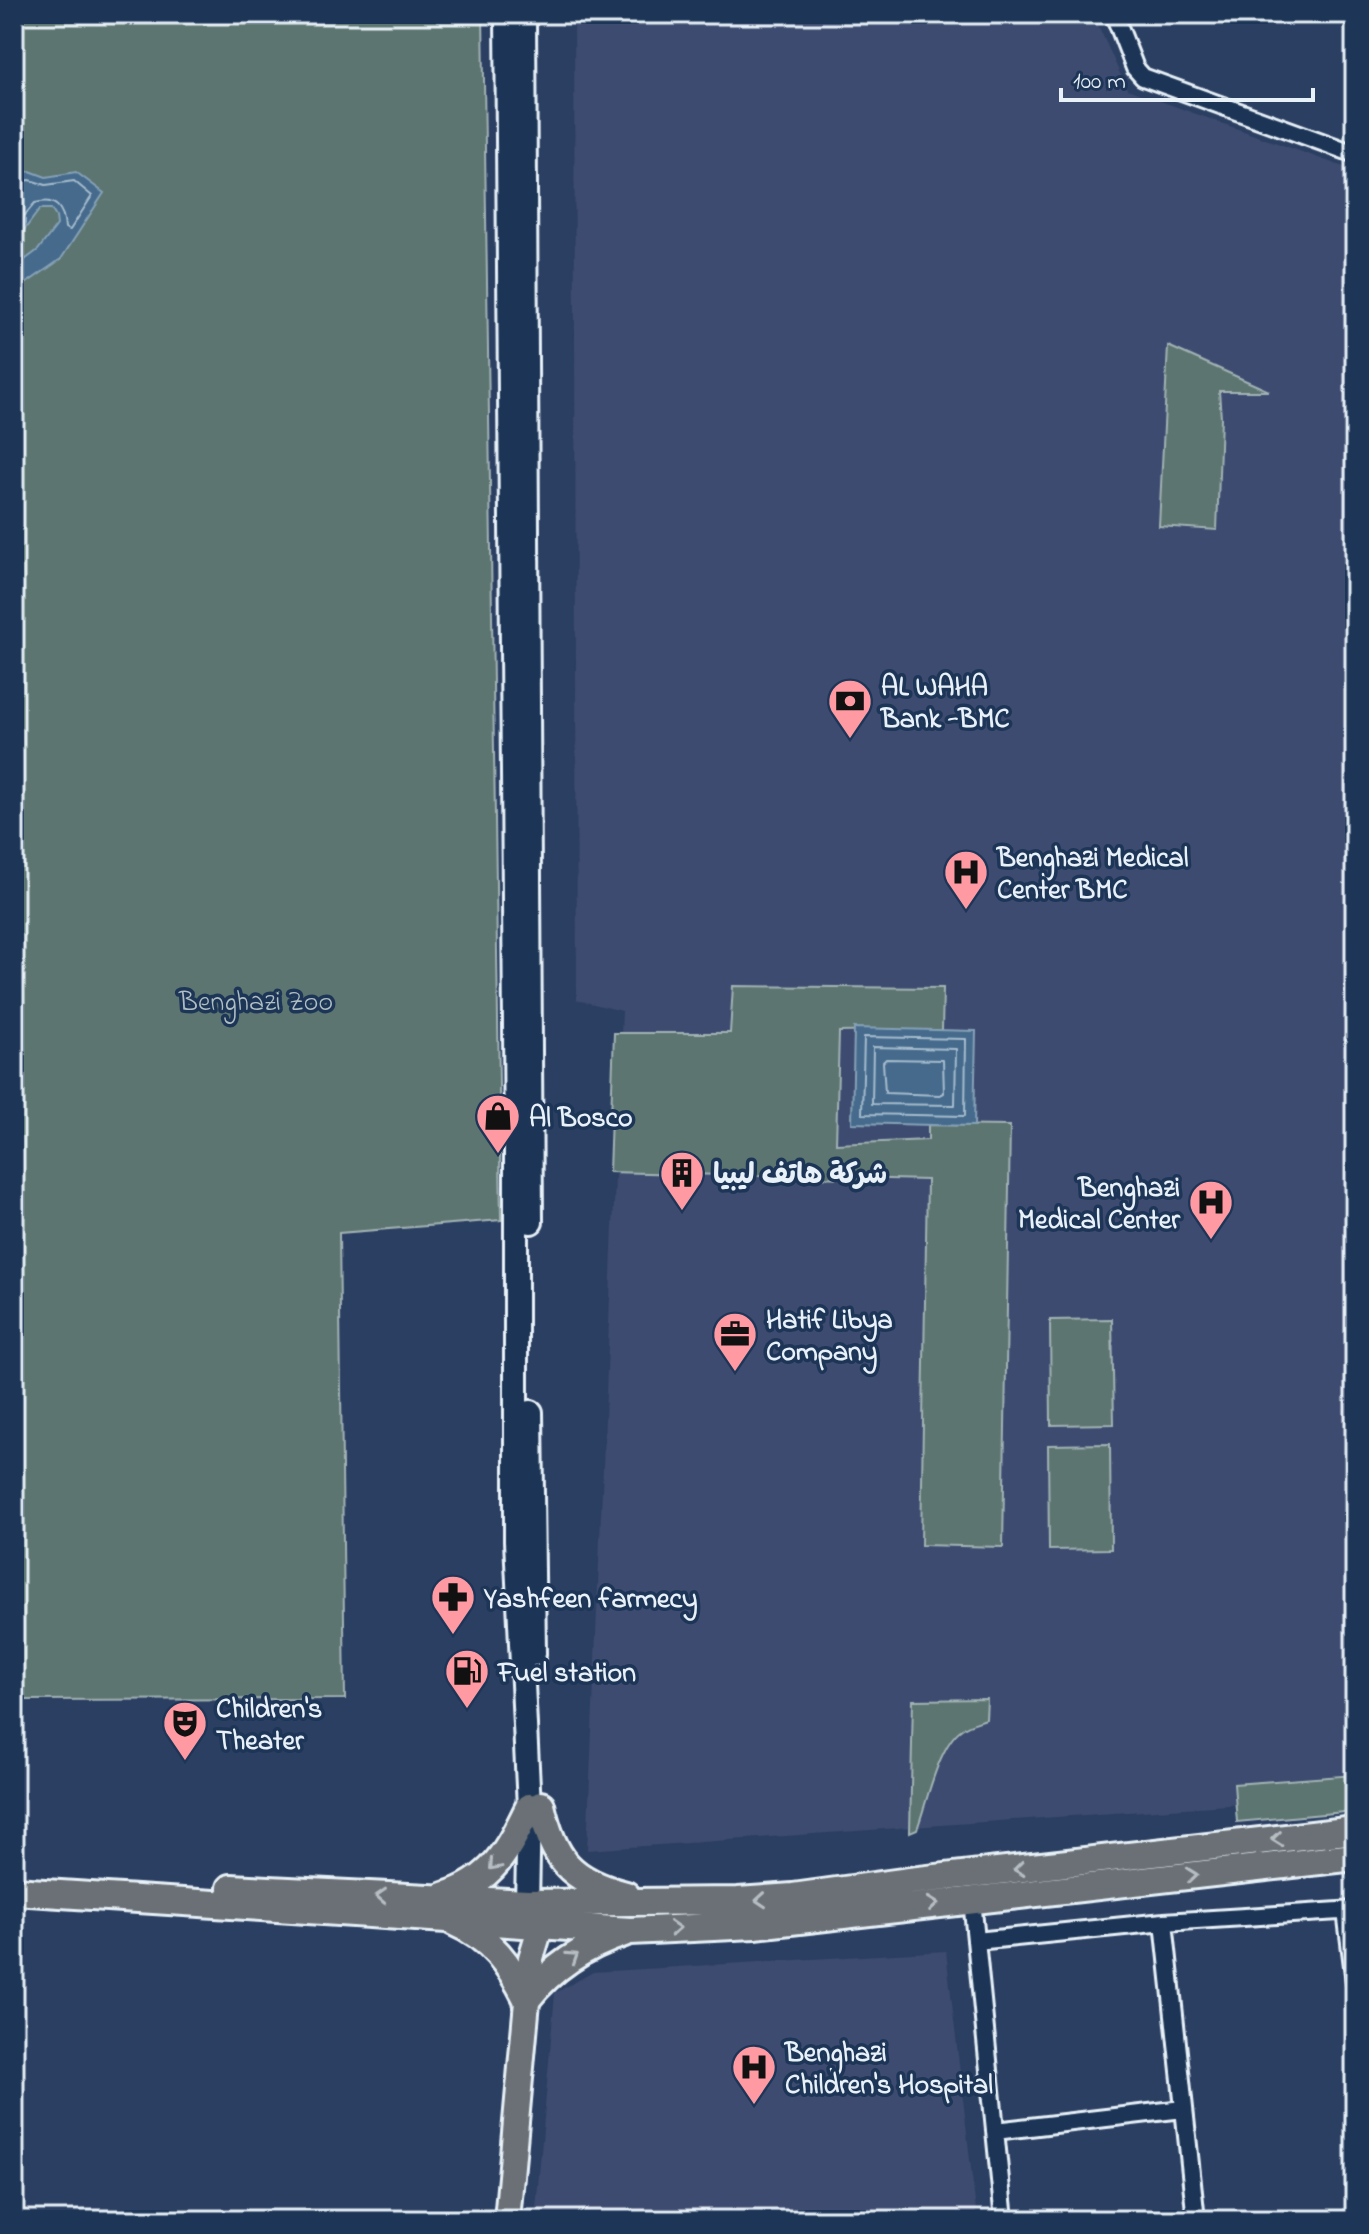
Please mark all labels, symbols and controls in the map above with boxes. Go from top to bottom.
scale bar [1061,52,1313,102]
text: 100 m [1073,65,1126,100]
place label: AL WAHA Bank -BMC [879,668,1010,741]
bank icon: AL WAHA Bank -BMC [826,677,874,740]
place label: Benghazi Medical Center BMC [995,839,1189,912]
hospital icon: Benghazi Medical Center BMC [942,848,990,911]
park label: Benghazi Zoo [178,983,333,1024]
shop icon: Al Bosco [474,1092,522,1155]
place label: Al Bosco [529,1099,633,1140]
building icon: شركة هاتف ليبيا [658,1149,706,1212]
place label: شركة هاتف ليبيا [713,1156,887,1197]
place label: Benghazi Medical Center [1018,1169,1181,1242]
hospital icon: Benghazi Medical Center [1187,1178,1235,1241]
place label: Hatif Libya Company [766,1301,893,1374]
office icon: Hatif Libya Company [711,1310,759,1373]
pharmacy icon: Yashfeen farmecy [429,1573,477,1636]
place label: Yashfeen farmecy [483,1580,697,1621]
fuel station icon: Fuel station [443,1647,491,1710]
place label: Fuel station [496,1654,636,1695]
place label: Children's Theater [216,1690,322,1763]
theatre icon: Children's Theater [161,1699,209,1762]
one-way arrow [1271,1831,1284,1848]
one-way arrow [490,1855,504,1870]
one-way arrow [1012,1860,1025,1877]
one-way arrow [1186,1867,1199,1884]
one-way arrow [374,1887,387,1904]
one-way arrow [754,1891,767,1908]
one-way arrow [927,1896,940,1913]
one-way arrow [669,1920,682,1937]
one-way arrow [565,1952,579,1967]
place label: Benghazi Children's Hospital [783,2034,993,2107]
hospital icon: Benghazi Children's Hospital [730,2043,778,2106]

